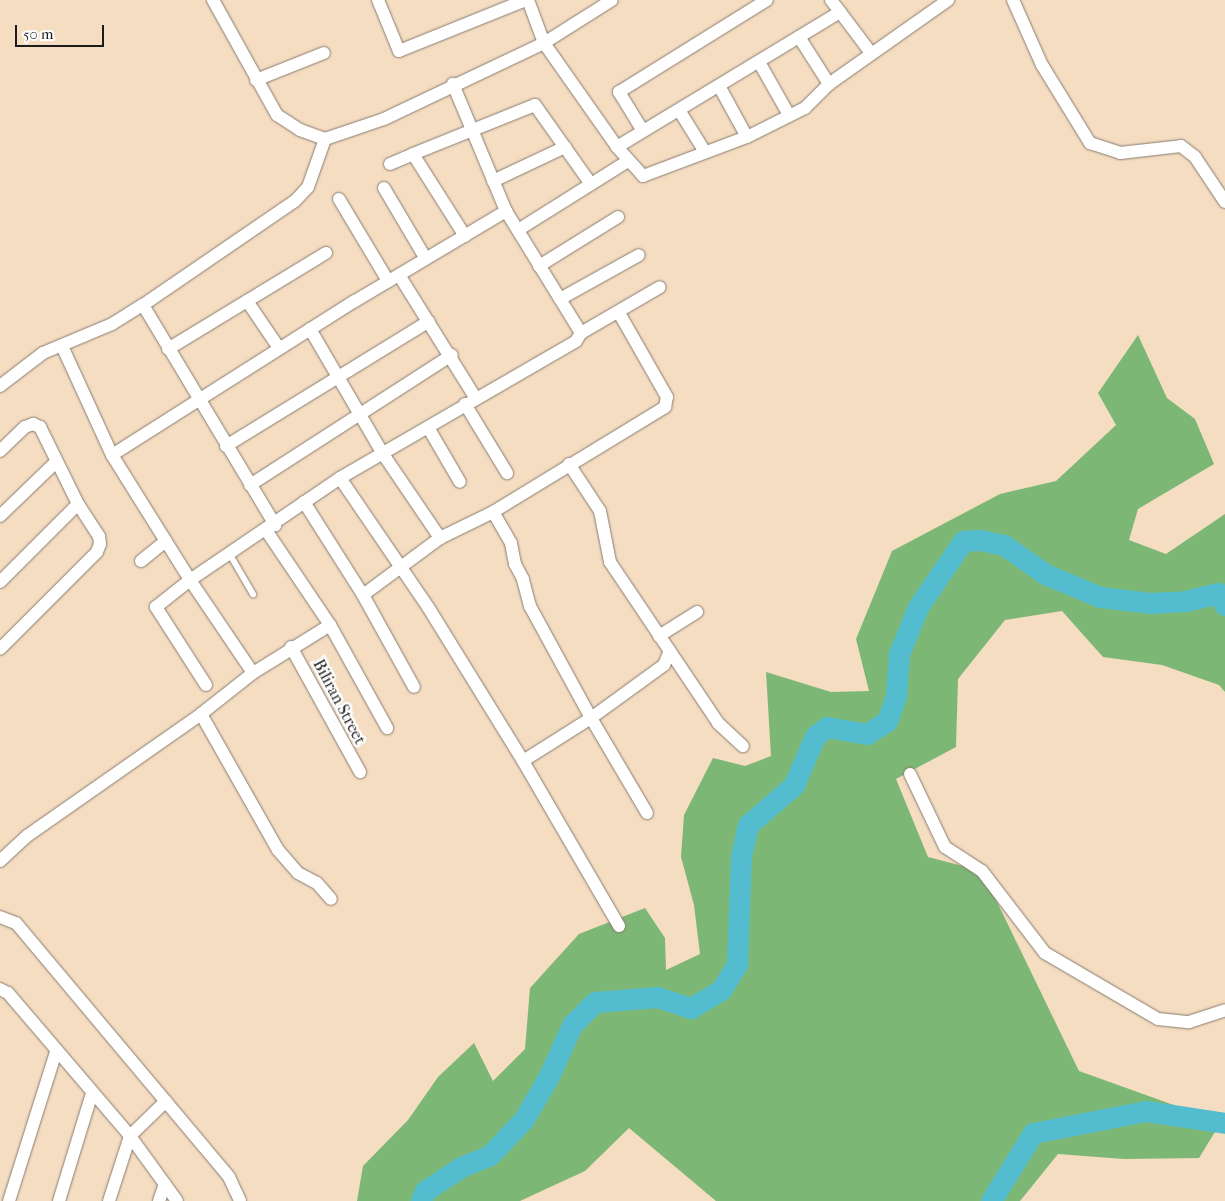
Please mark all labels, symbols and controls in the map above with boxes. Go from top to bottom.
scale bar [18,15,106,47]
text: 50 m [23,25,53,43]
street label: Biliran Street [309,656,369,748]

